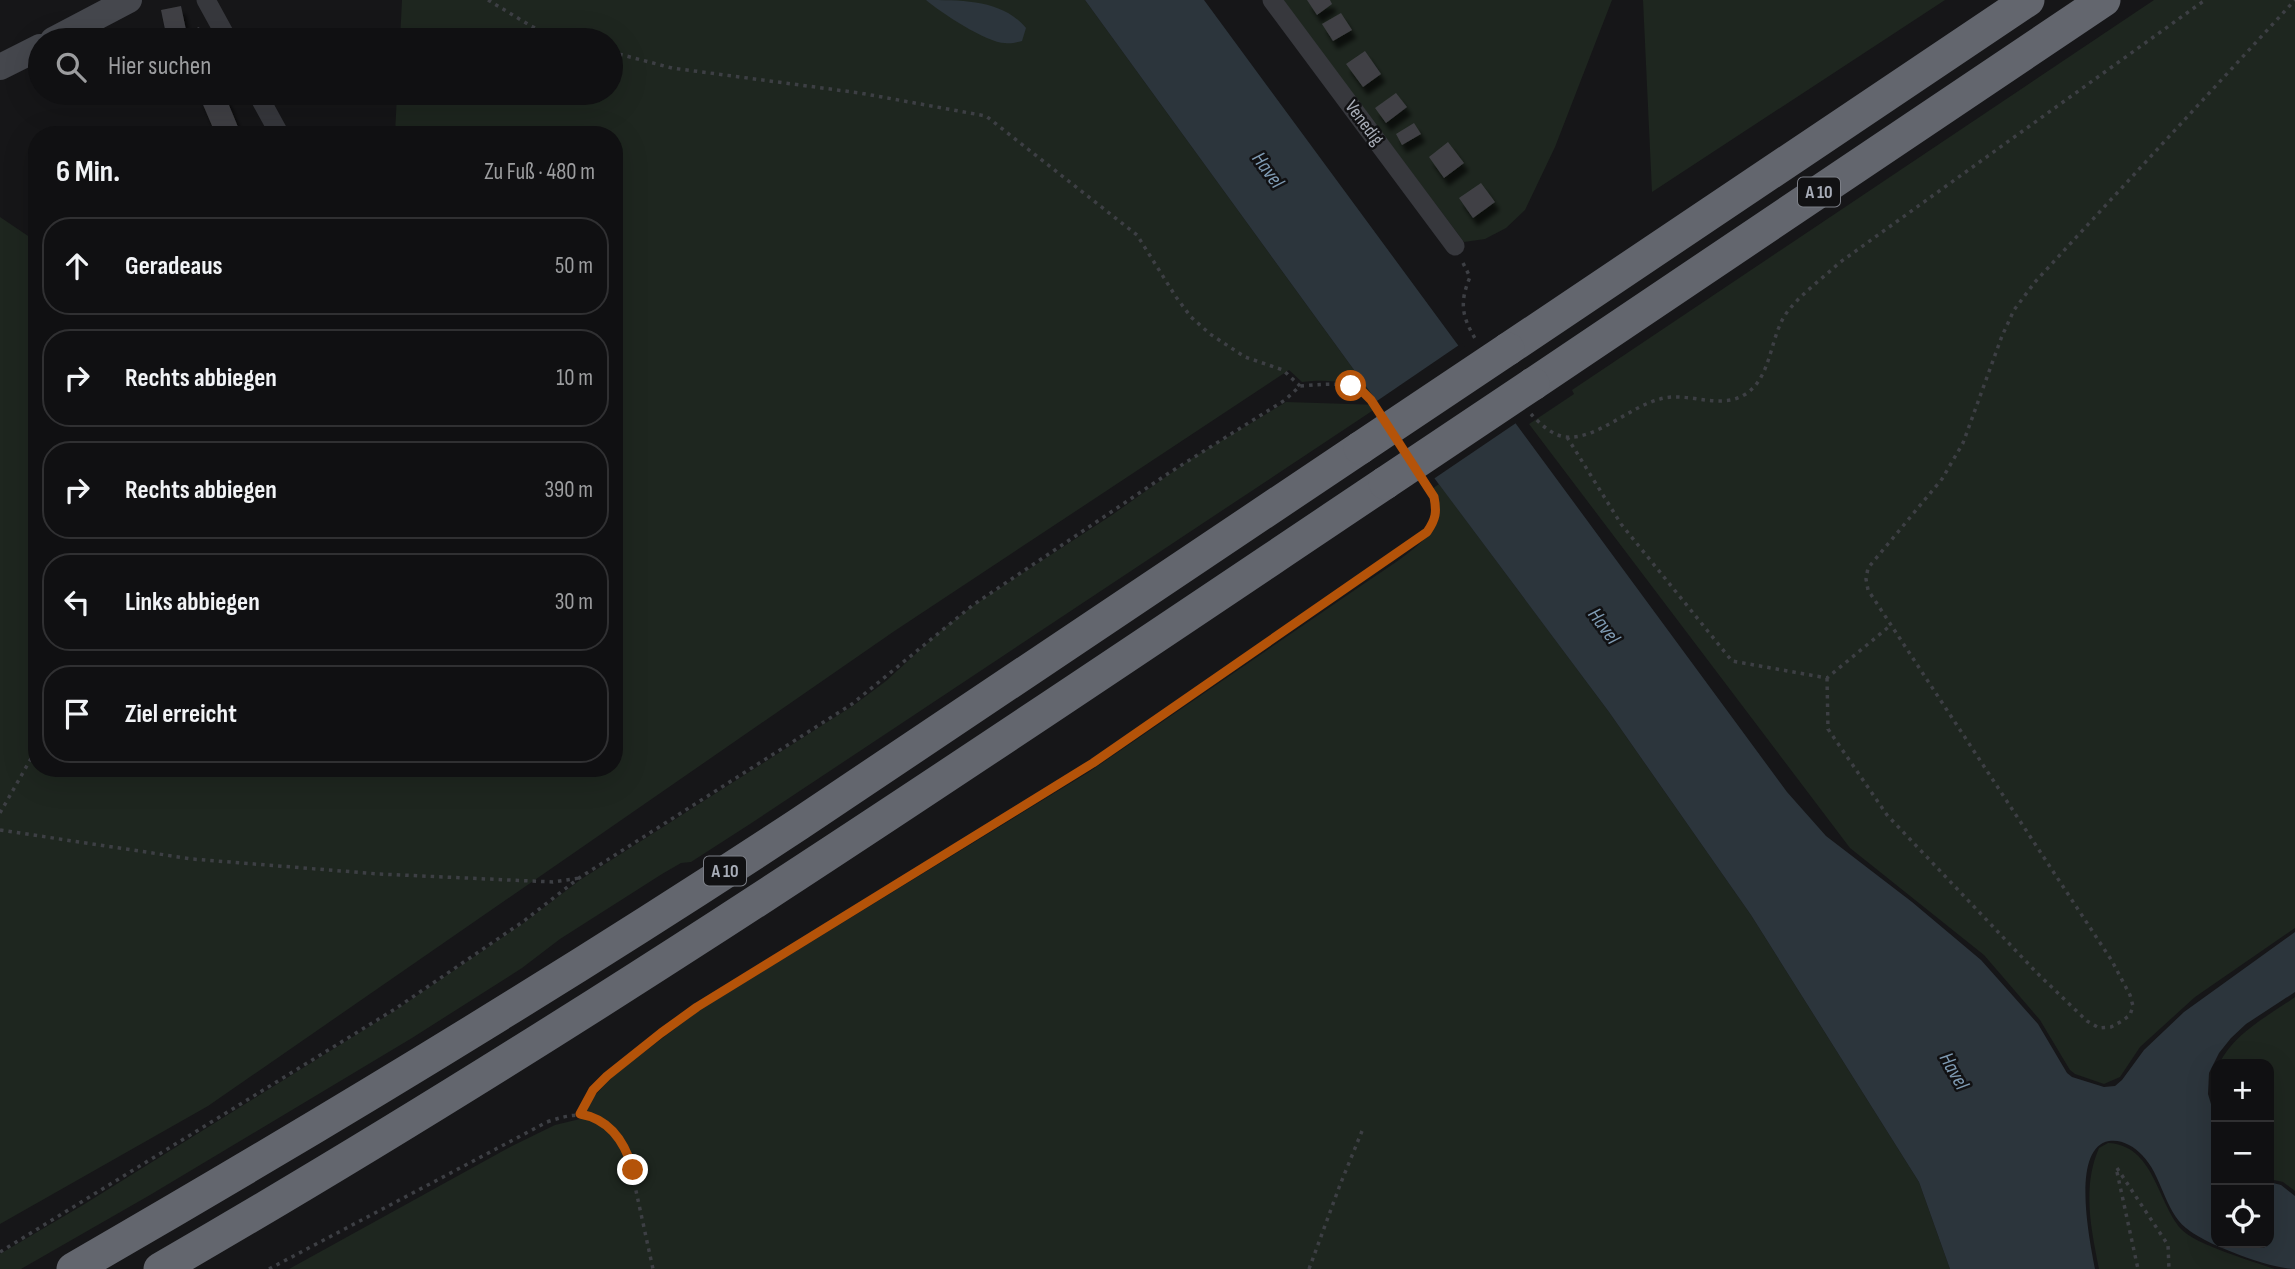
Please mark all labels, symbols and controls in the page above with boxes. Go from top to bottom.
search box [28,28,623,105]
icon: search [52,48,90,86]
text: Hier suchen [108,51,211,82]
street label: Venedig [1340,96,1389,150]
water label: Havel [1247,147,1290,194]
text: 6 Min. [56,154,120,190]
text: Zu Fuß · 480 m [484,158,595,186]
road number: A 10 [1798,177,1840,206]
icon: ahead [58,247,96,285]
text: Geradeaus [125,251,223,282]
text: 50 m [555,252,593,280]
icon: right [58,359,96,397]
text: Rechts abbiegen [125,363,277,394]
text: 10 m [556,364,593,392]
route start [1335,370,1366,401]
icon: right [58,471,96,509]
text: Rechts abbiegen [125,475,277,506]
text: 390 m [544,476,593,504]
icon: left [58,583,96,621]
text: Links abbiegen [125,587,260,618]
text: 30 m [555,588,593,616]
water label: Havel [1583,603,1626,650]
icon: arrive [58,695,96,733]
text: Ziel erreicht [125,699,237,730]
road number: A 10 [704,856,746,886]
water label: Havel [1934,1048,1975,1095]
map controls [2211,1059,2274,1248]
button: + [2211,1059,2274,1122]
button: − [2211,1122,2274,1185]
route end [617,1154,648,1185]
button: locate [2211,1185,2274,1248]

